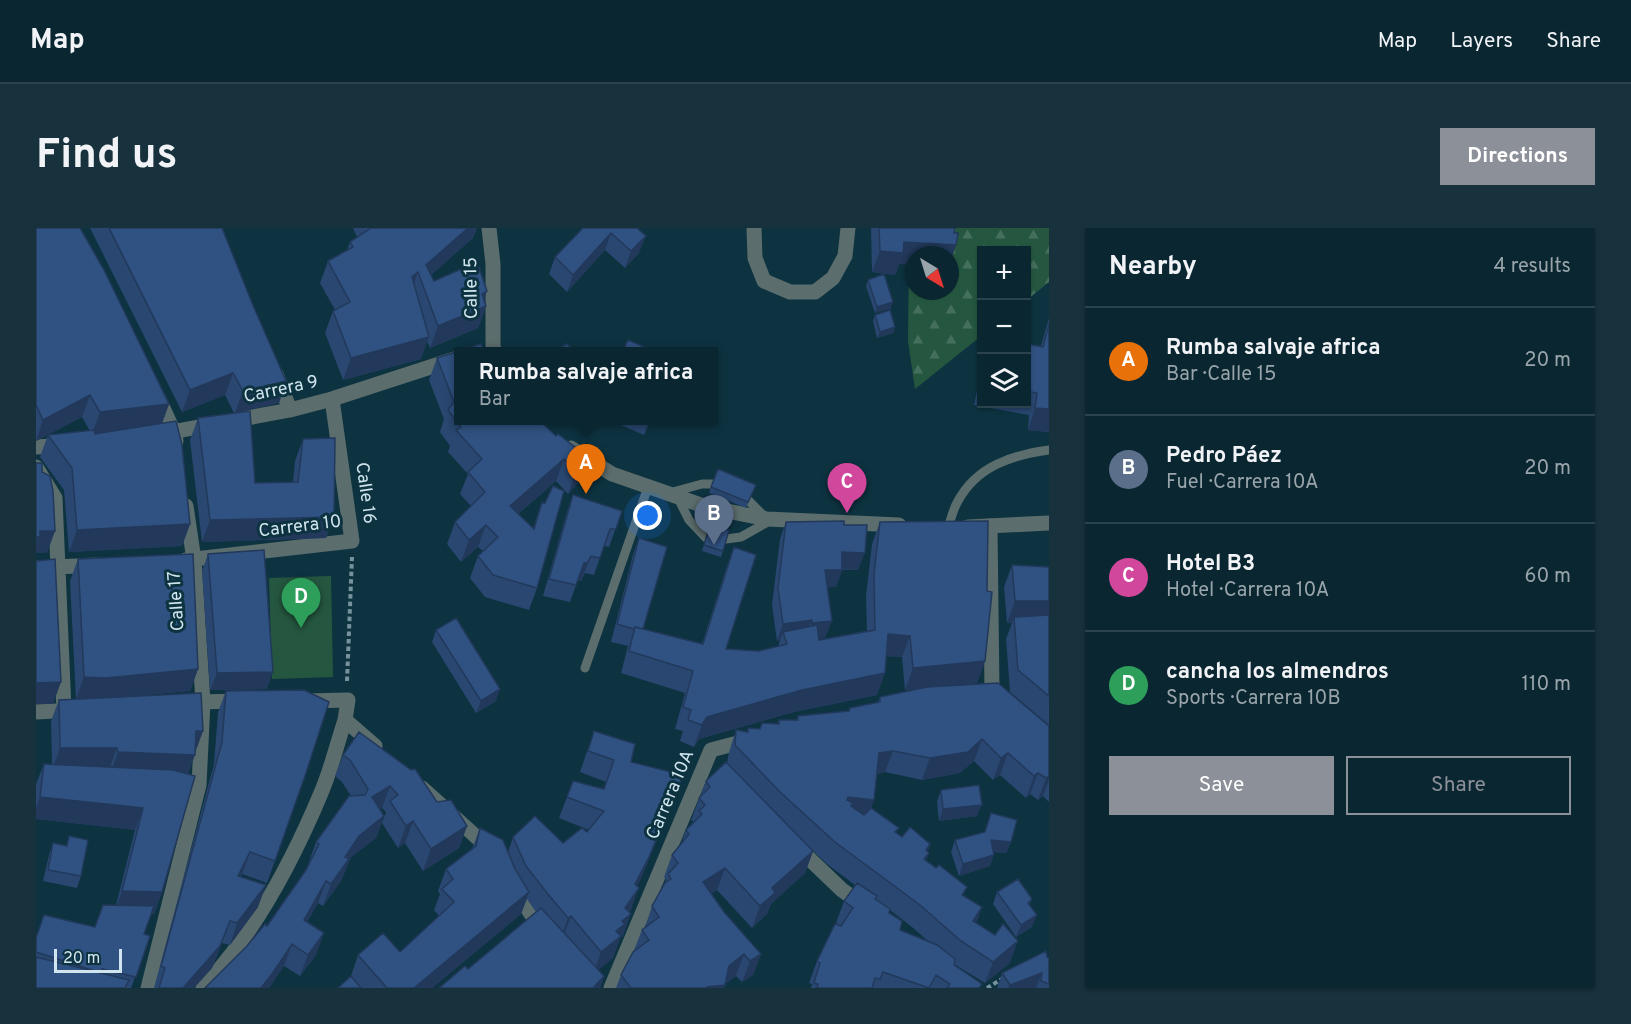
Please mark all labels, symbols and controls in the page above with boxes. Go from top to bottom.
text: Map [30,23,85,59]
text: Map [1378,28,1417,55]
text: Layers [1450,28,1513,55]
text: Share [1546,28,1601,55]
button: Directions [1440,128,1595,185]
text: Find us [36,130,177,183]
north arrow [905,246,959,300]
map controls [977,246,1031,408]
button: + [977,246,1031,300]
text: Nearby [1109,251,1197,284]
text: 4 results [1494,254,1571,280]
street label: Calle 15 [460,257,484,319]
button: − [977,300,1031,354]
text: Rumba salvaje africa [1166,335,1380,362]
popup [454,347,718,425]
text: A [1121,348,1136,374]
text: 20 m [1524,348,1571,374]
button: layers [977,354,1031,408]
text: Rumba salvaje africa [479,360,693,387]
text: Bar · Calle 15 [1166,362,1277,388]
street label: Carrera 9 [242,371,320,409]
text: Bar [479,387,511,413]
text: Pedro Páez [1166,443,1282,470]
pin: A [566,444,606,494]
text: B [1122,456,1135,482]
text: 20 m [1524,456,1571,482]
street label: Calle 16 [349,461,381,525]
pin: C [828,464,866,513]
text: Fuel · Carrera 10A [1166,470,1319,496]
pin: B [694,496,734,545]
your location [633,501,662,530]
street label: Carrera 10 [257,511,343,543]
text: Hotel B3 [1166,551,1255,578]
text: C [1122,564,1135,590]
text: 60 m [1525,564,1571,590]
street label: Calle 17 [163,570,191,632]
pin: D [282,578,320,628]
text: Hotel · Carrera 10A [1166,578,1329,604]
text: cancha los almendros [1166,659,1389,686]
text: D [1121,672,1136,698]
text: 110 m [1522,672,1571,698]
text: Sports · Carrera 10B [1166,686,1341,712]
street label: Carrera 10A [642,747,700,843]
button: Save [1109,756,1334,815]
button: Share [1346,756,1571,815]
scale bar [54,946,122,974]
text: 20 m [63,949,100,969]

